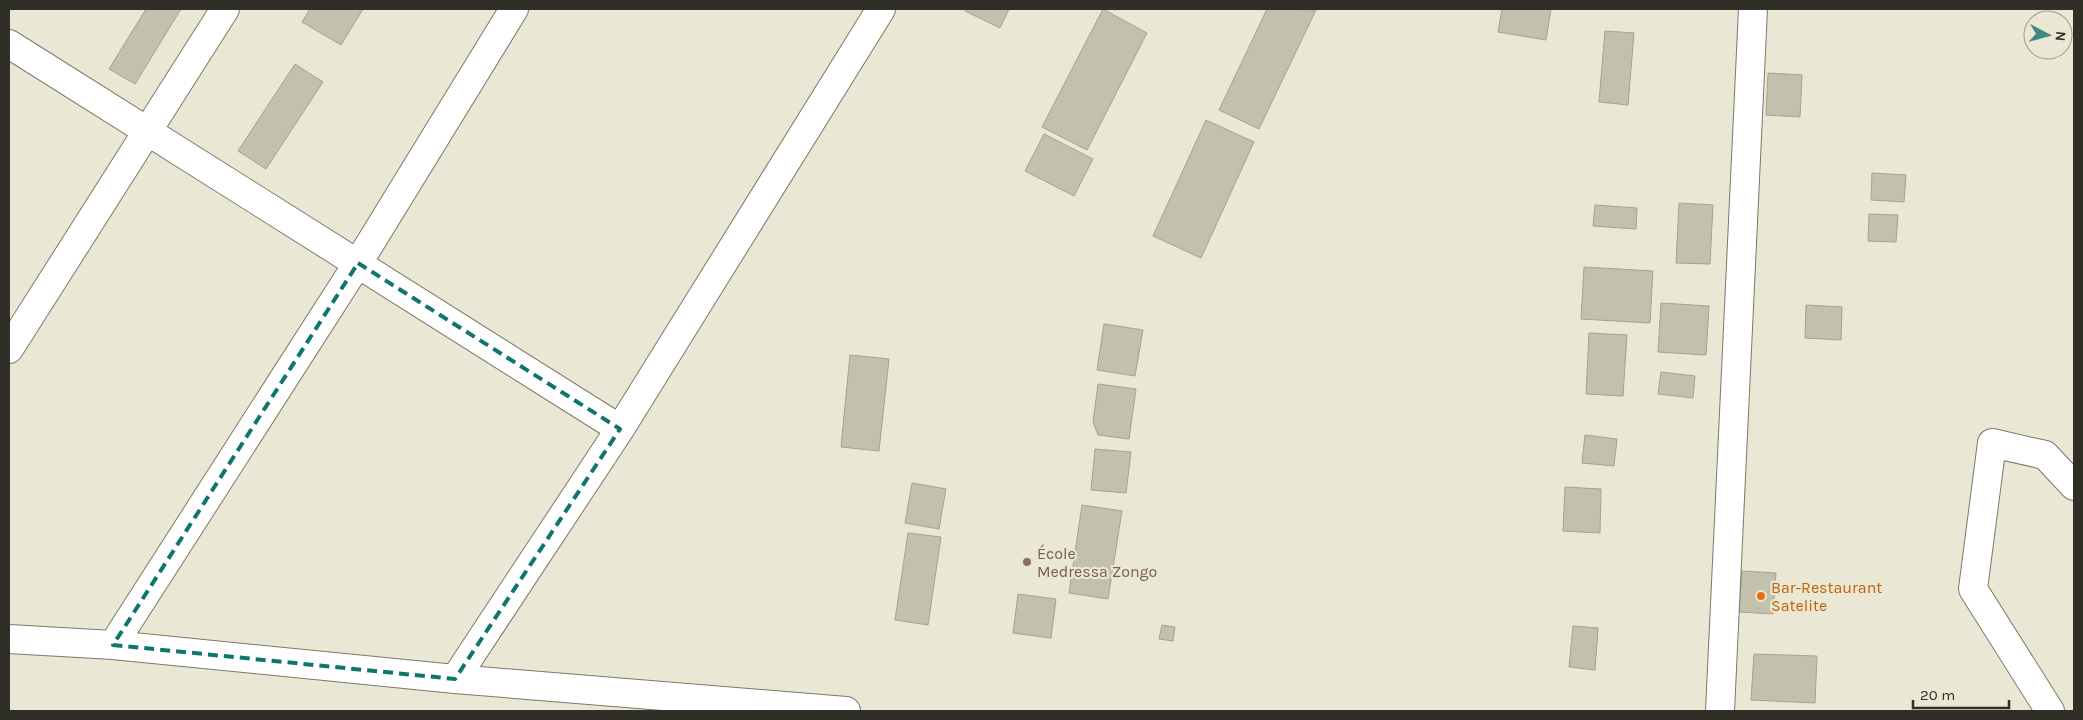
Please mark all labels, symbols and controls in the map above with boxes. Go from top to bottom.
north arrow [2023,10,2073,60]
text: N [2051,30,2069,42]
place label: École Medressa Zongo [1037,544,1157,581]
marker: École Medressa Zongo [1021,556,1033,568]
place label: Bar-Restaurant Satelite [1771,578,1882,615]
marker: Bar-Restaurant Satelite [1755,590,1767,602]
scale bar [1913,678,2009,710]
text: 20 m [1920,686,1955,704]

